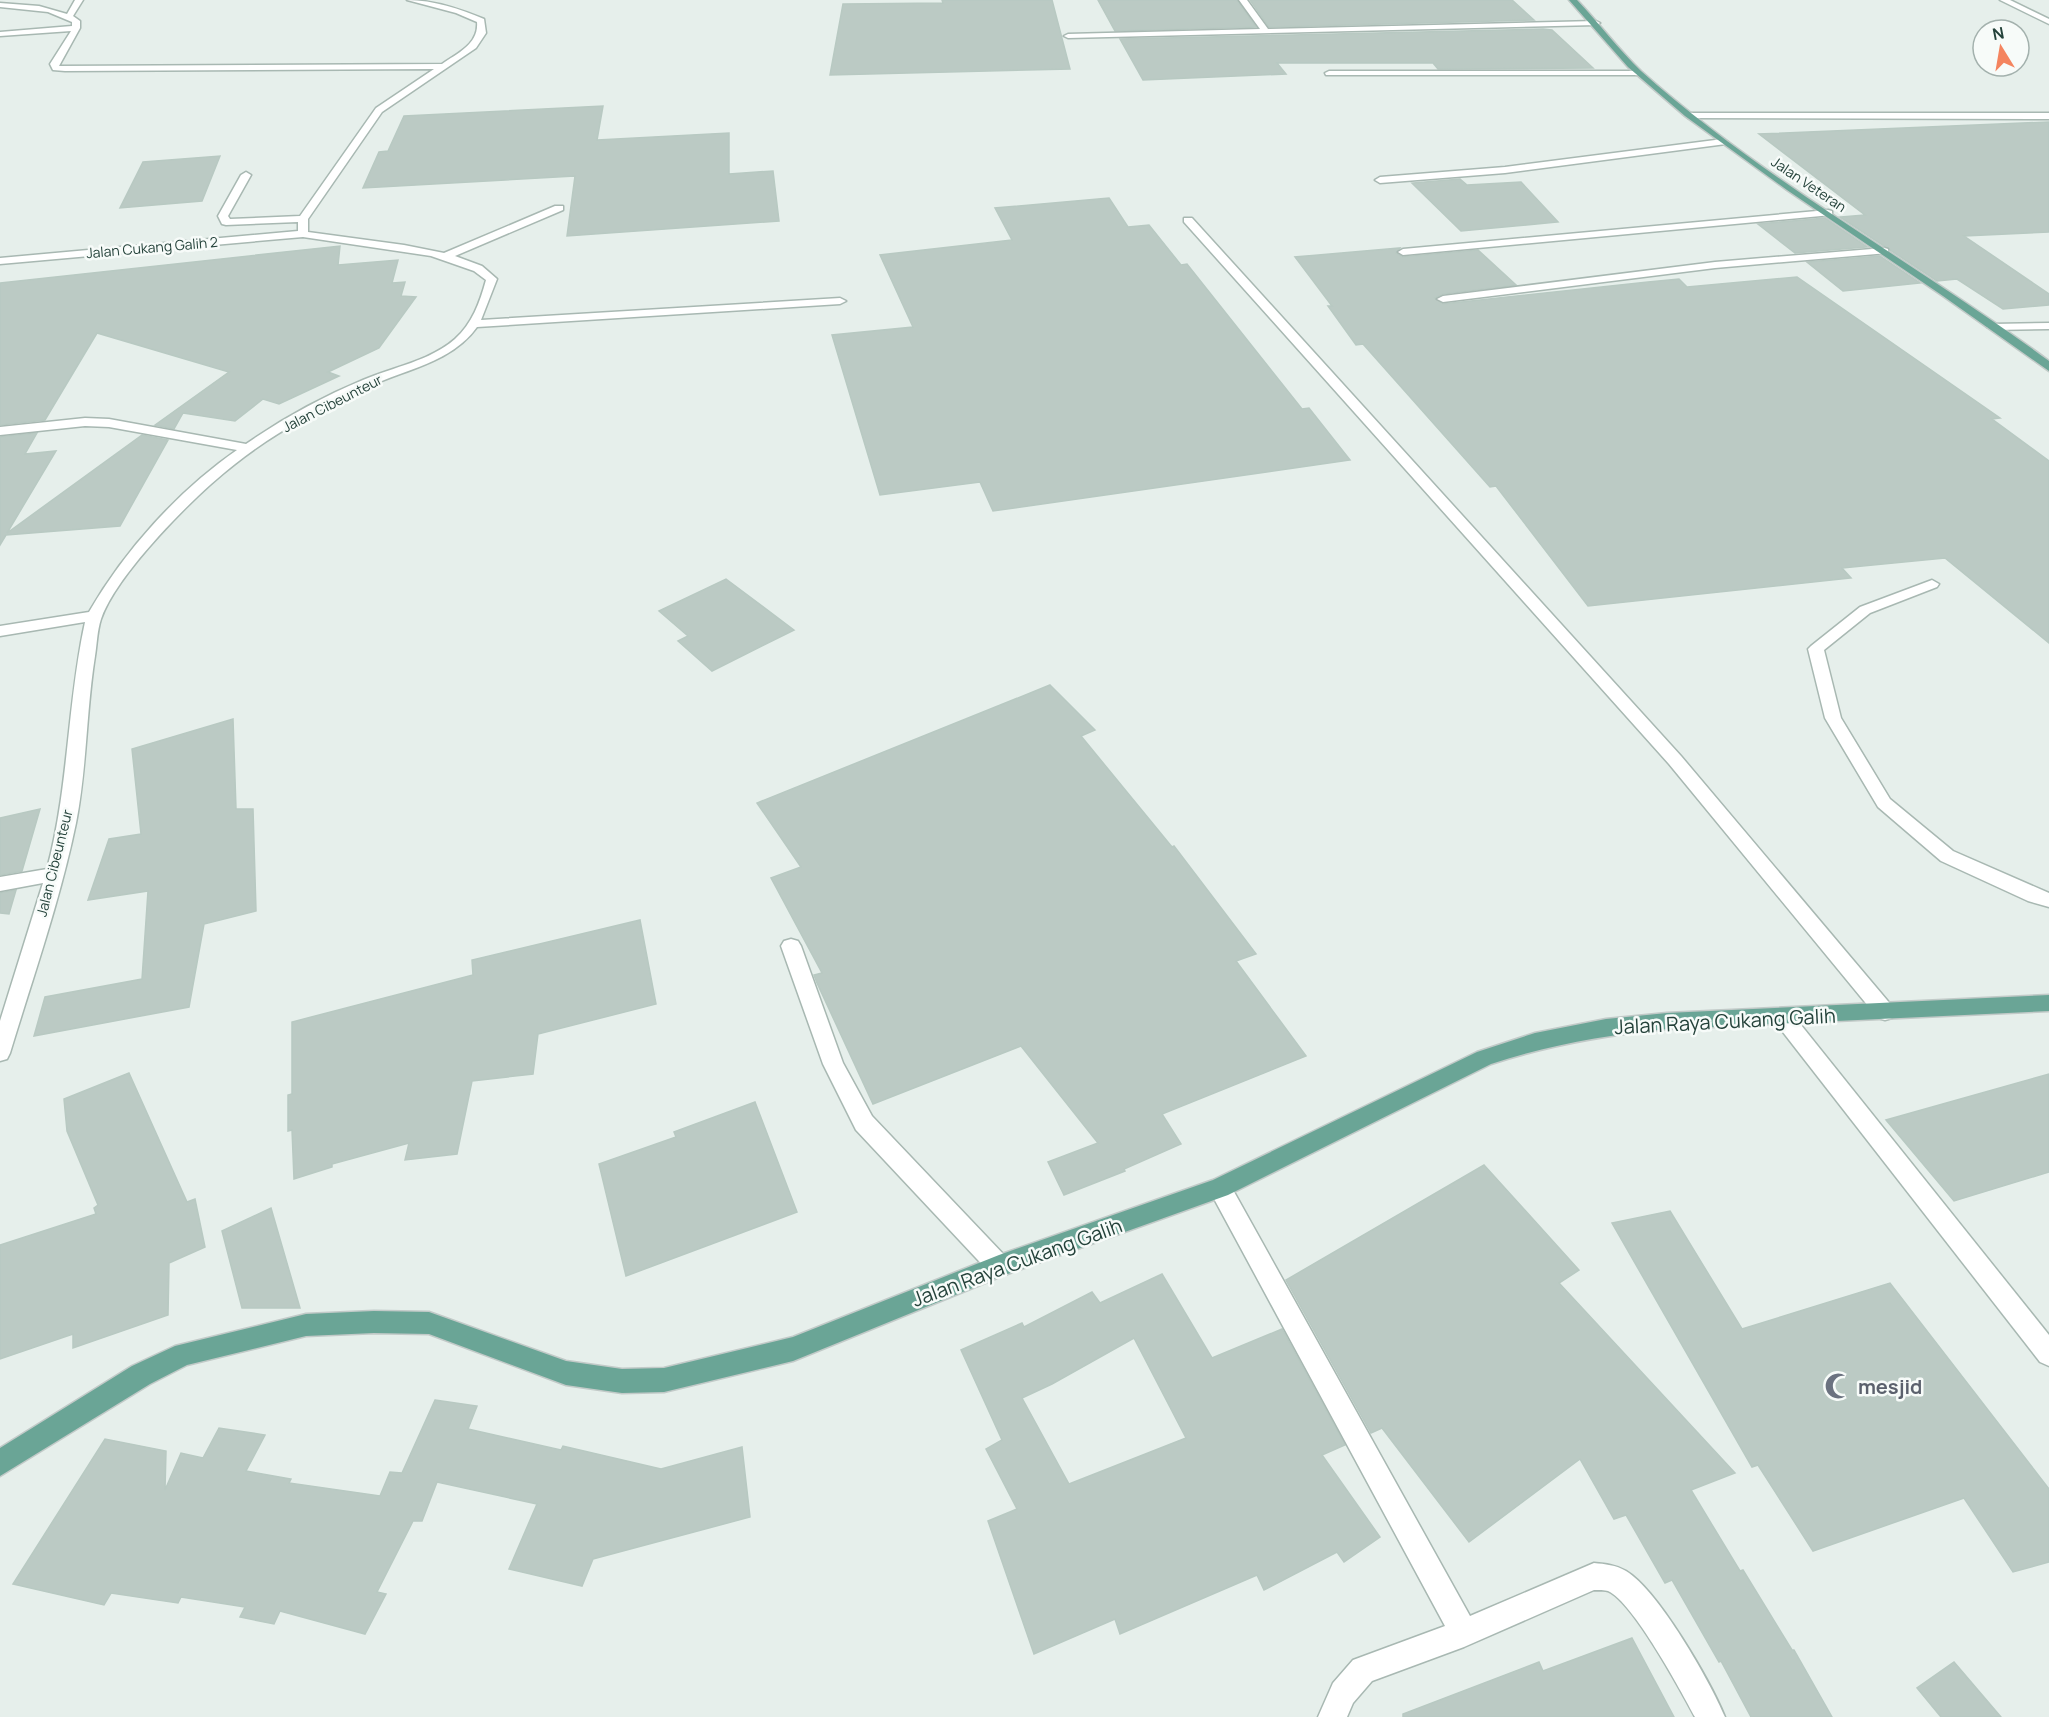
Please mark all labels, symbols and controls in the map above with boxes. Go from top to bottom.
north arrow [1971,18,2031,78]
text: N [1990,21,2006,45]
street label: Jalan Veteran [1768,152,1850,216]
street label: Jalan Cukang Galih 2 [85,232,219,262]
street label: Jalan Cibeunteur [279,370,385,436]
street label: Jalan Cibeunteur [32,807,76,919]
street label: Jalan Raya Cukang Galih [1614,1002,1836,1040]
street label: Jalan Raya Cukang Galih [908,1211,1126,1313]
mosque icon: mesjid [1823,1371,1853,1401]
place label: mesjid [1858,1373,1922,1400]

